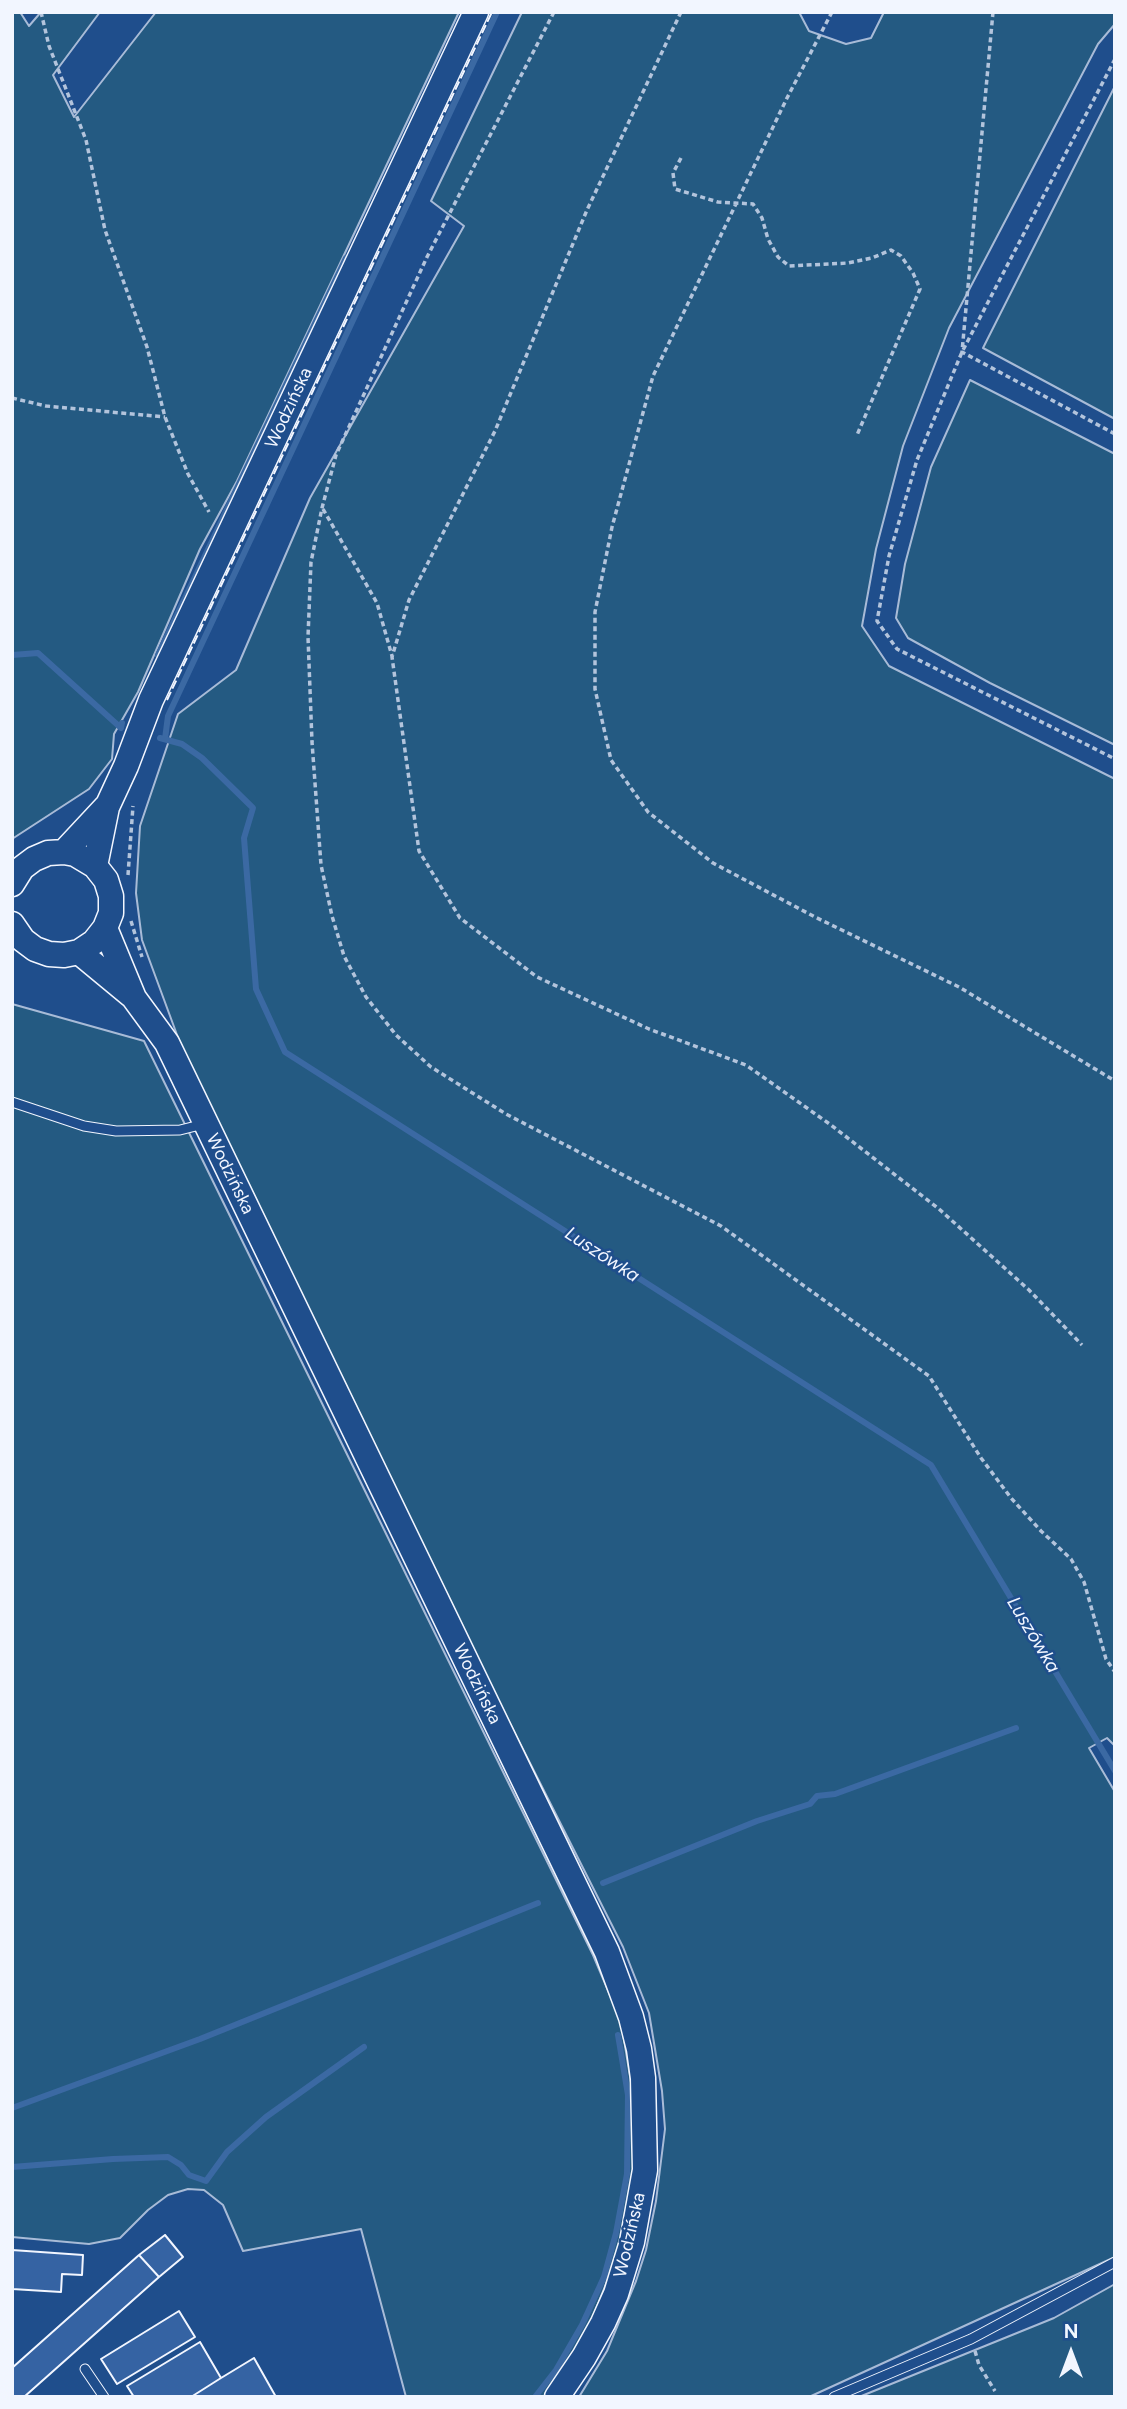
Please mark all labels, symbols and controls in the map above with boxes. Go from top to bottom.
street label: Wodzińska [261,364,317,452]
street label: Wodzińska [201,1130,259,1218]
water label: Luszówka [560,1222,644,1288]
water label: Luszówka [1001,1593,1065,1677]
street label: Wodzińska [448,1640,506,1728]
street label: Wodzińska [610,2190,650,2280]
north arrow [1036,2318,1106,2388]
text: N [1064,2320,1078,2343]

